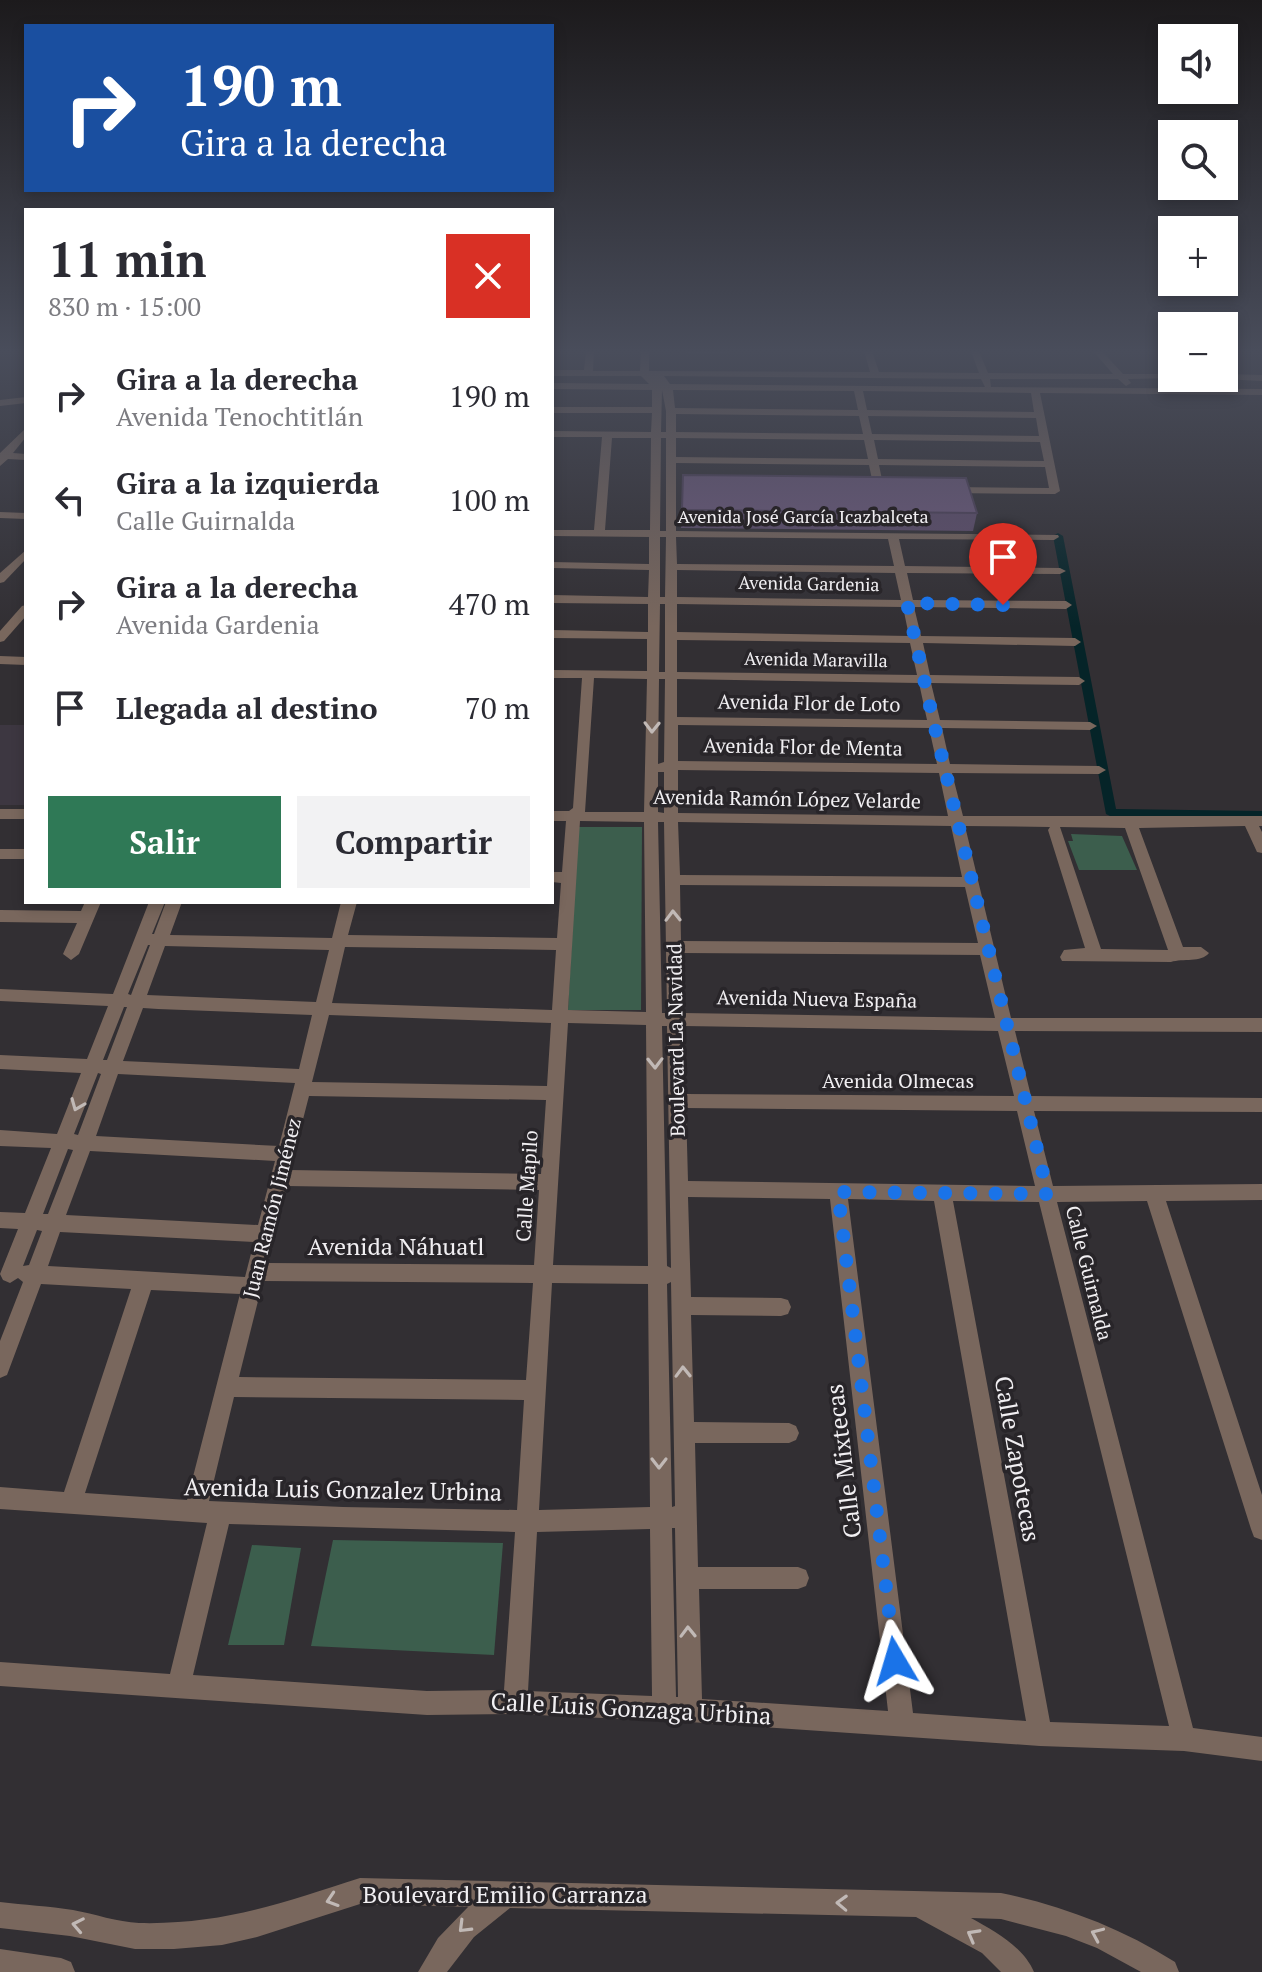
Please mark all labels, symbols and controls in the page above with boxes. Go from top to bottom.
map controls [1158,24,1238,392]
button: sound [1158,24,1238,104]
text: 190 m [180,48,342,122]
icon: right [48,56,152,160]
text: Gira a la derecha [180,119,447,166]
button: search [1158,120,1238,200]
button: + [1158,216,1238,296]
text: 11 min [48,227,206,291]
button: close [446,234,530,318]
text: 830 m · 15:00 [48,289,201,323]
button: − [1158,312,1238,392]
text: Gira a la derecha [116,359,358,399]
icon: right [48,374,92,418]
text: 190 m [449,376,530,416]
text: Avenida Tenochtitlán [116,399,363,433]
text: Gira a la izquierda [116,463,380,503]
icon: left [48,478,92,522]
text: 100 m [449,480,530,520]
text: Calle Guirnalda [116,503,296,537]
street label: Avenida José García Icazbalceta [677,504,929,528]
pin [969,523,1037,605]
icon: arrive [981,535,1025,579]
text: Gira a la derecha [116,567,358,607]
street label: Avenida Gardenia [738,570,880,596]
icon: right [48,582,92,626]
text: 470 m [449,584,530,624]
text: Avenida Gardenia [116,607,320,641]
street label: Avenida Maravilla [744,646,888,672]
icon: arrive [48,686,92,730]
street label: Avenida Flor de Loto [717,687,901,718]
text: Llegada al destino [116,688,377,728]
text: 70 m [465,688,530,728]
one-way arrow [644,721,661,734]
street label: Avenida Flor de Menta [703,731,903,762]
street label: Avenida Ramón López Velarde [653,783,921,814]
button: Salir [48,796,281,888]
button: Compartir [297,796,530,888]
one-way arrow [664,909,682,922]
street label: Boulevard La Navidad [660,943,691,1137]
street label: Avenida Nueva España [716,983,918,1014]
one-way arrow [646,1057,664,1070]
street label: Avenida Olmecas [822,1067,974,1094]
one-way arrow [70,1097,86,1111]
street label: Juan Ramón Jiménez [236,1115,307,1301]
street label: Calle Mapilo [509,1129,544,1243]
street label: Calle Guirnalda [1060,1203,1119,1343]
street label: Avenida Náhuatl [307,1230,485,1262]
one-way arrow [674,1365,691,1378]
street label: Calle Zapotecas [988,1373,1048,1544]
street label: Calle Mixtecas [818,1382,868,1540]
one-way arrow [650,1457,668,1470]
street label: Avenida Luis Gonzalez Urbina [184,1470,502,1508]
position arrow [853,1619,937,1703]
one-way arrow [680,1625,697,1638]
street label: Calle Luis Gonzaga Urbina [490,1685,772,1731]
street label: Boulevard Emilio Carranza [363,1878,648,1910]
one-way arrow [326,1891,340,1907]
one-way arrow [835,1894,848,1911]
one-way arrow [71,1917,85,1934]
one-way arrow [459,1918,473,1932]
one-way arrow [1091,1928,1105,1944]
one-way arrow [968,1929,982,1945]

